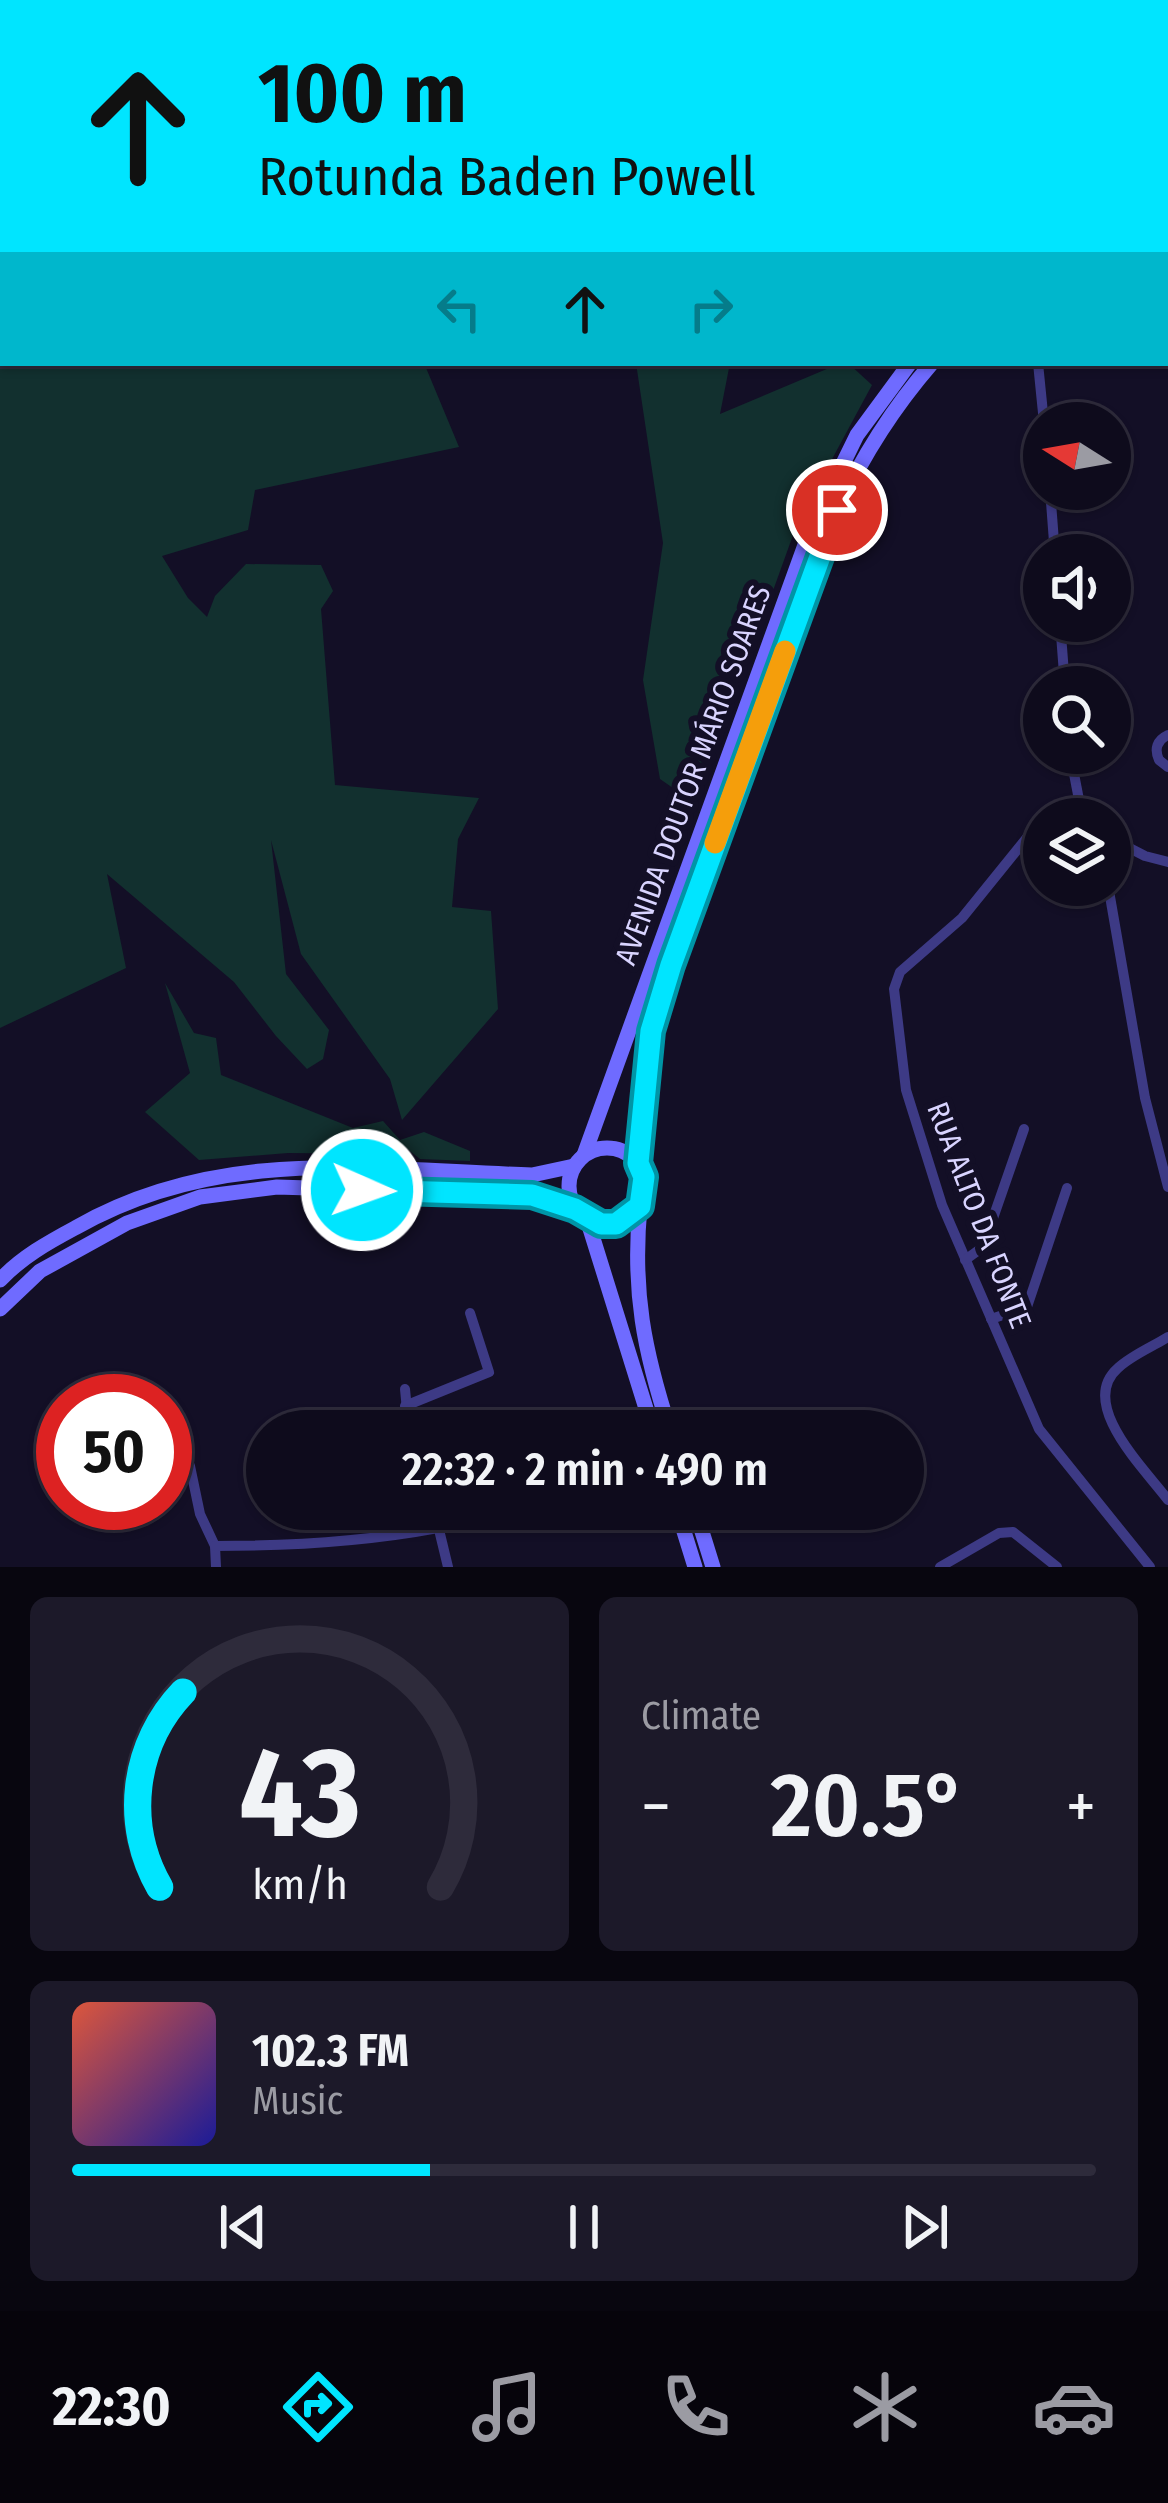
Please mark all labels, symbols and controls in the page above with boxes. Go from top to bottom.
text: 100 m [258,43,467,144]
icon: ahead [60,48,216,204]
text: Rotunda Baden Powell [258,145,756,209]
icon: left [426,276,492,342]
icon: ahead [552,276,618,342]
icon: right [678,276,744,342]
north arrow [1023,402,1131,510]
map controls [1023,402,1131,906]
pin [786,459,888,561]
icon: arrive [804,477,870,543]
button: sound [1023,534,1131,642]
street label: AVENIDA DOUTOR MÁRIO SOARES [607,580,779,970]
button: search [1023,666,1131,774]
button: layers [1023,798,1131,906]
street label: RUA ALTO DA FONTE [919,1097,1039,1333]
position arrow [299,1127,425,1253]
speed limit sign: 50 [36,1374,192,1530]
text: 22:32 · 2 min · 490 m [402,1443,768,1497]
text: Climate [641,1693,761,1739]
text: 43 [239,1719,360,1869]
text: 20.5° [770,1752,966,1860]
text: − [641,1767,671,1846]
text: + [1066,1767,1096,1846]
text: km/h [252,1859,347,1910]
text: 102.3 FM [252,2024,409,2078]
text: Music [252,2078,343,2124]
icon: previous [210,2194,276,2260]
icon: pause [551,2194,617,2260]
icon: next [892,2194,958,2260]
icon: directions [276,2365,360,2449]
icon: music [465,2365,549,2449]
icon: phone [654,2365,738,2449]
icon: climate [843,2365,927,2449]
icon: car [1032,2365,1116,2449]
text: 22:30 [52,2375,171,2439]

